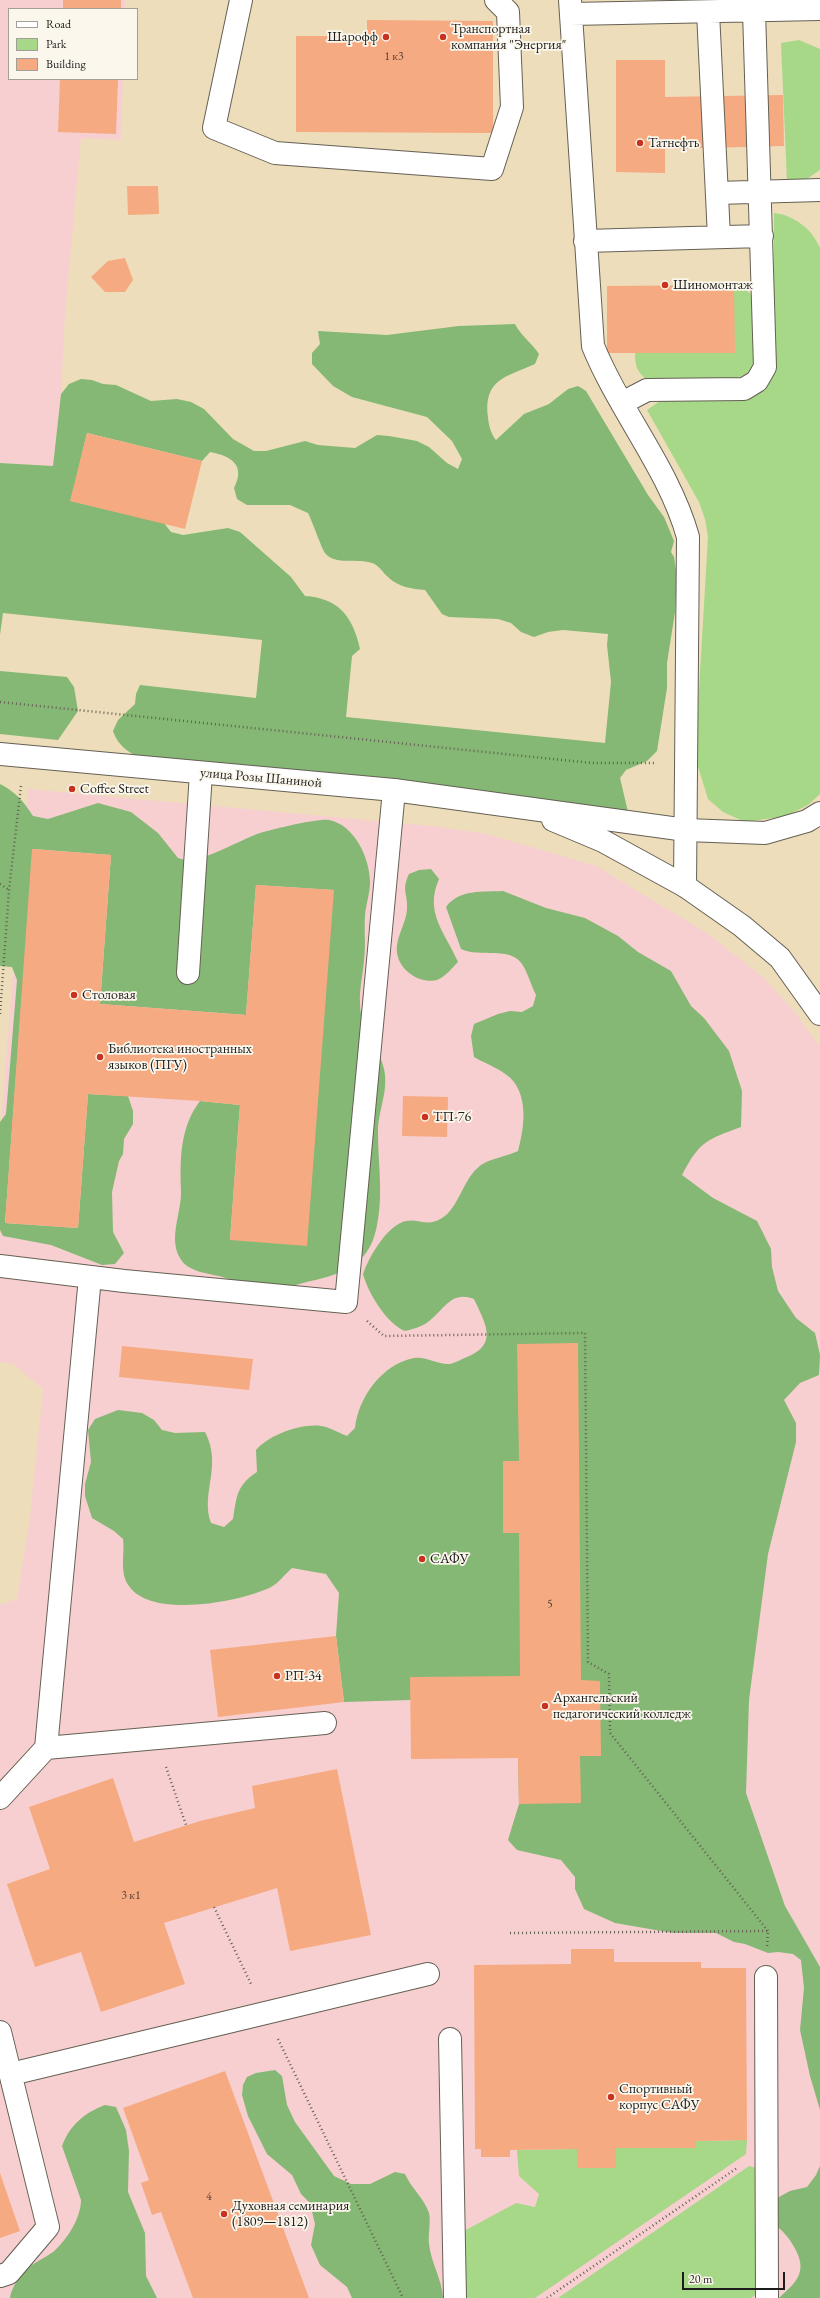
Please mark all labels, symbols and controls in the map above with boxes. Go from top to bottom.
legend [8,8,138,80]
text: Road [46,16,71,32]
place label: Транспортная компания "Энергия" [451,21,566,54]
place label: Шарофф [327,29,378,45]
marker: Шарофф [381,32,391,42]
marker: Транспортная компания "Энергия" [438,32,448,42]
text: Park [46,36,66,52]
house number: 1 к3 [384,50,404,64]
text: Building [46,56,86,72]
place label: Татнефть [648,135,699,151]
marker: Татнефть [635,138,645,148]
place label: Шиномонтаж [673,277,753,293]
marker: Шиномонтаж [660,280,670,290]
street label: улица Розы Шаниной [199,764,323,792]
place label: Coffee Street [80,781,149,797]
marker: Coffee Street [67,784,77,794]
place label: Столовая [82,987,136,1003]
marker: Столовая [69,990,79,1000]
place label: Библиотека иностранных языков (ПГУ) [108,1041,252,1074]
marker: Библиотека иностранных языков (ПГУ) [95,1052,105,1062]
place label: ТП-76 [433,1109,471,1125]
marker: ТП-76 [420,1112,430,1122]
place label: САФУ [430,1551,469,1567]
marker: САФУ [417,1554,427,1564]
house number: 5 [547,1597,553,1611]
place label: РП-34 [285,1668,322,1684]
marker: РП-34 [272,1671,282,1681]
place label: Архангельский педагогический колледж [553,1690,691,1722]
marker: Архангельский педагогический колледж [540,1701,550,1711]
house number: 3 к1 [121,1889,141,1903]
place label: Спортивный корпус САФУ [619,2081,700,2114]
marker: Спортивный корпус САФУ [606,2092,616,2102]
house number: 4 [206,2190,212,2204]
place label: Духовная семинария (1809—1812) [232,2198,349,2230]
marker: Духовная семинария (1809—1812) [219,2209,229,2219]
scale bar [684,2264,787,2290]
text: 20 m [689,2271,712,2287]

